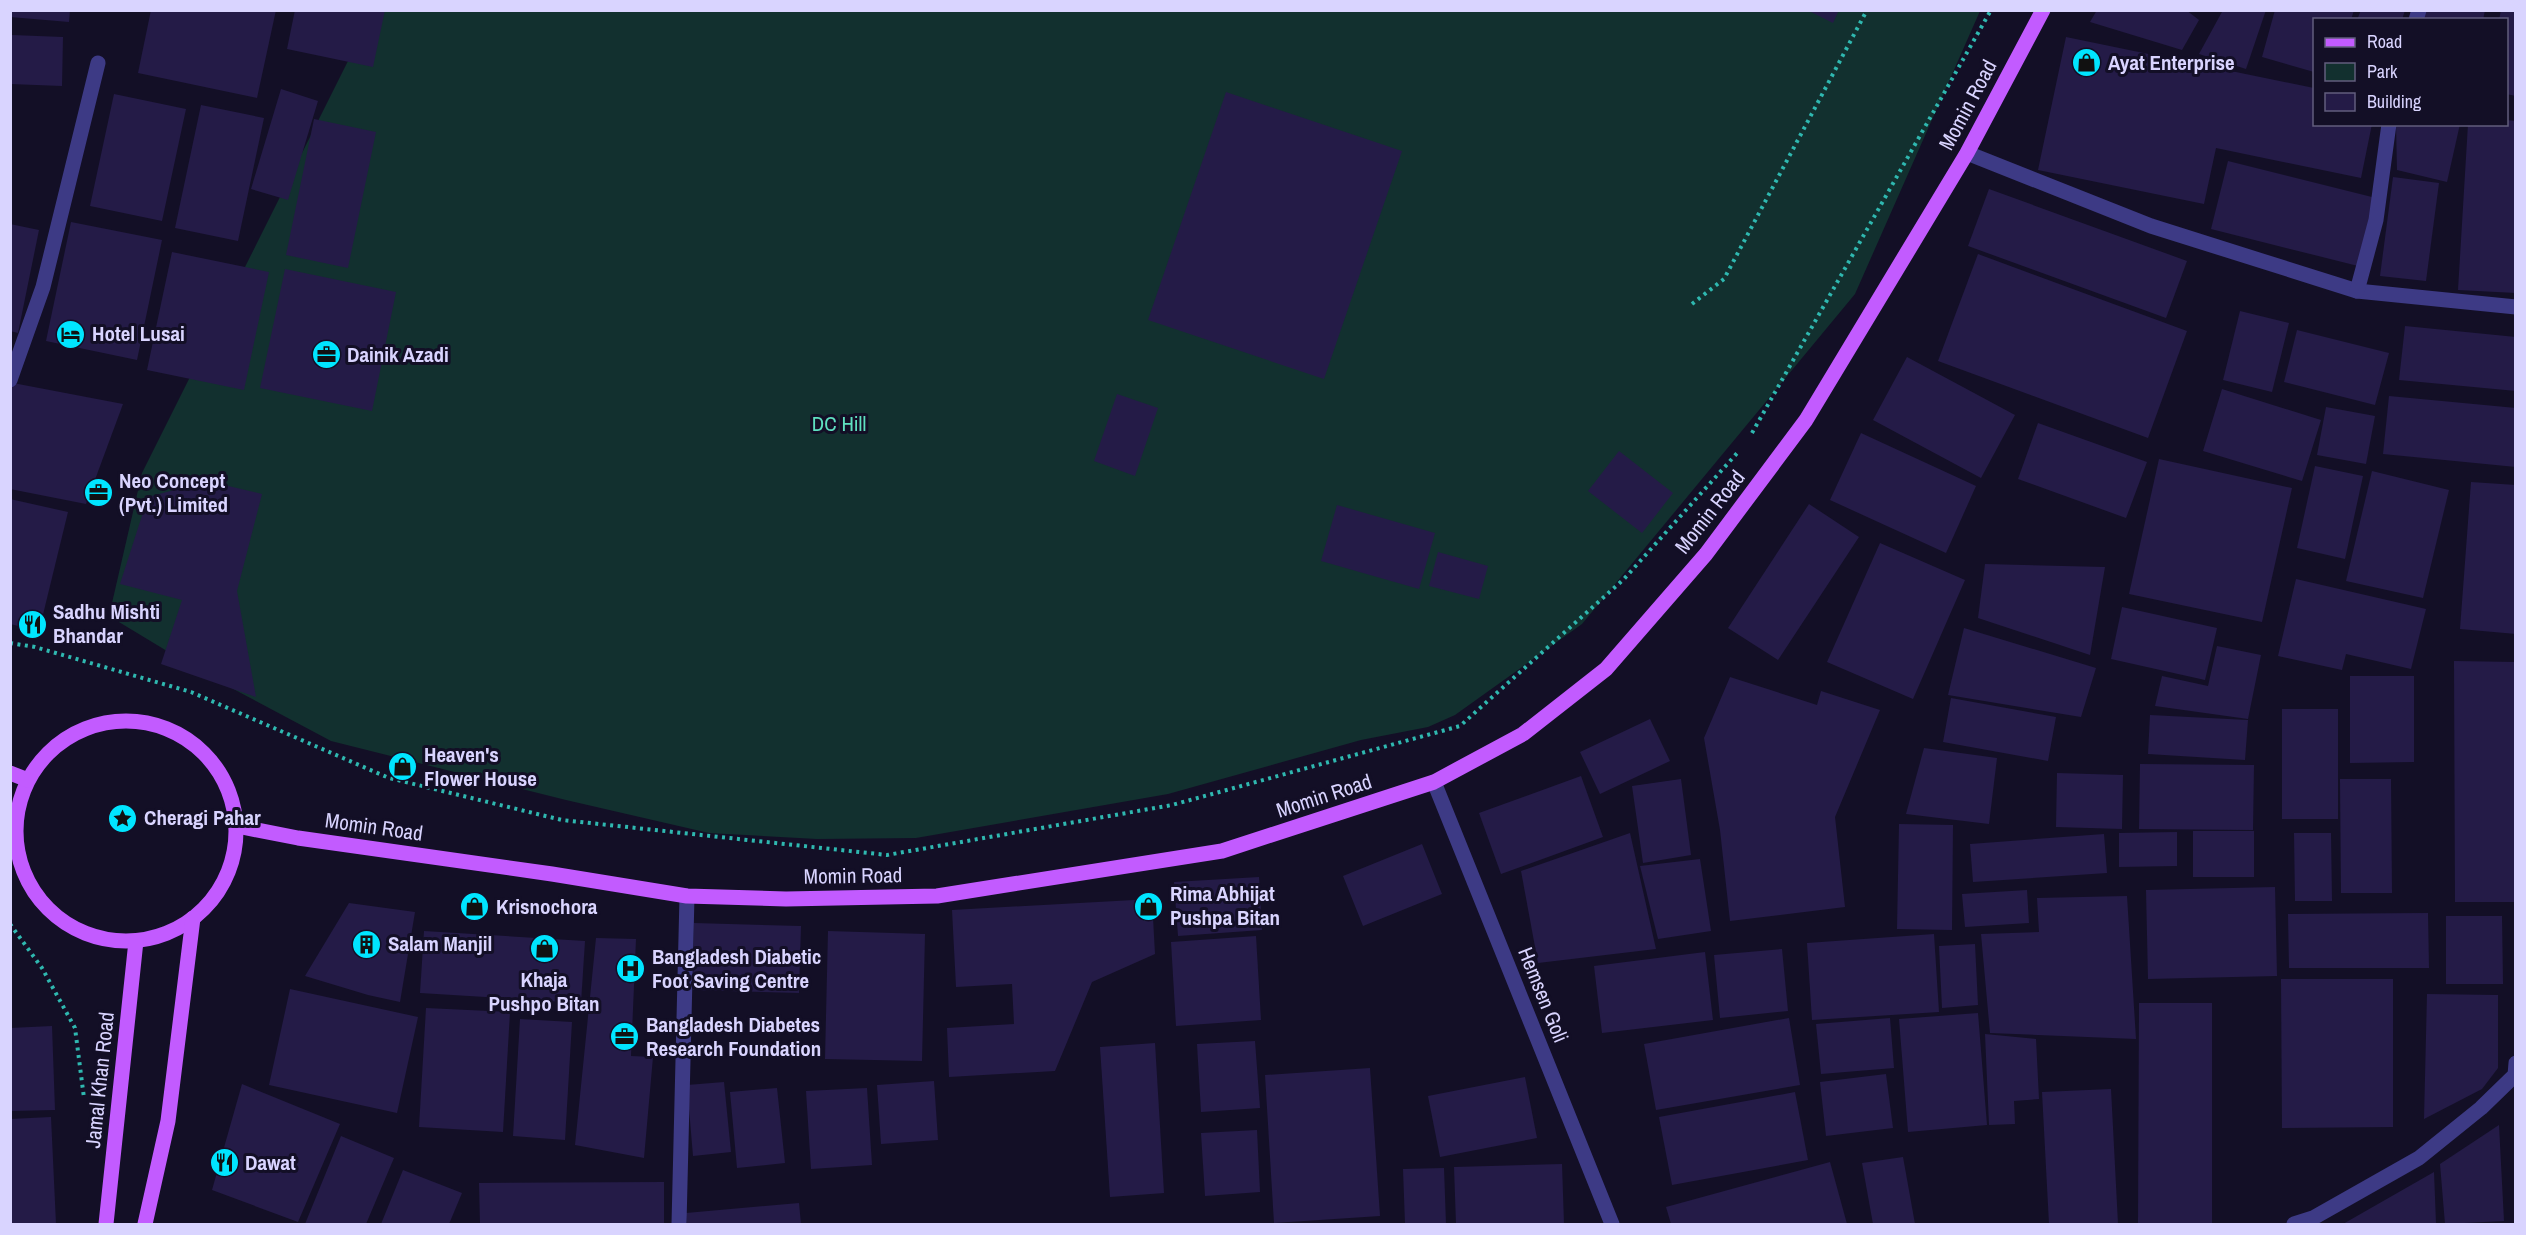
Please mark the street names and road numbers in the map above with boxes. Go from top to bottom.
street label: Momin Road [1932,54,2004,155]
street label: Momin Road [1668,464,1751,559]
street label: Momin Road [1272,767,1375,825]
street label: Momin Road [323,805,425,848]
street label: Momin Road [803,860,903,891]
street label: Hemsen Goli [1511,943,1576,1047]
street label: Jamal Khan Road [78,1010,121,1150]

